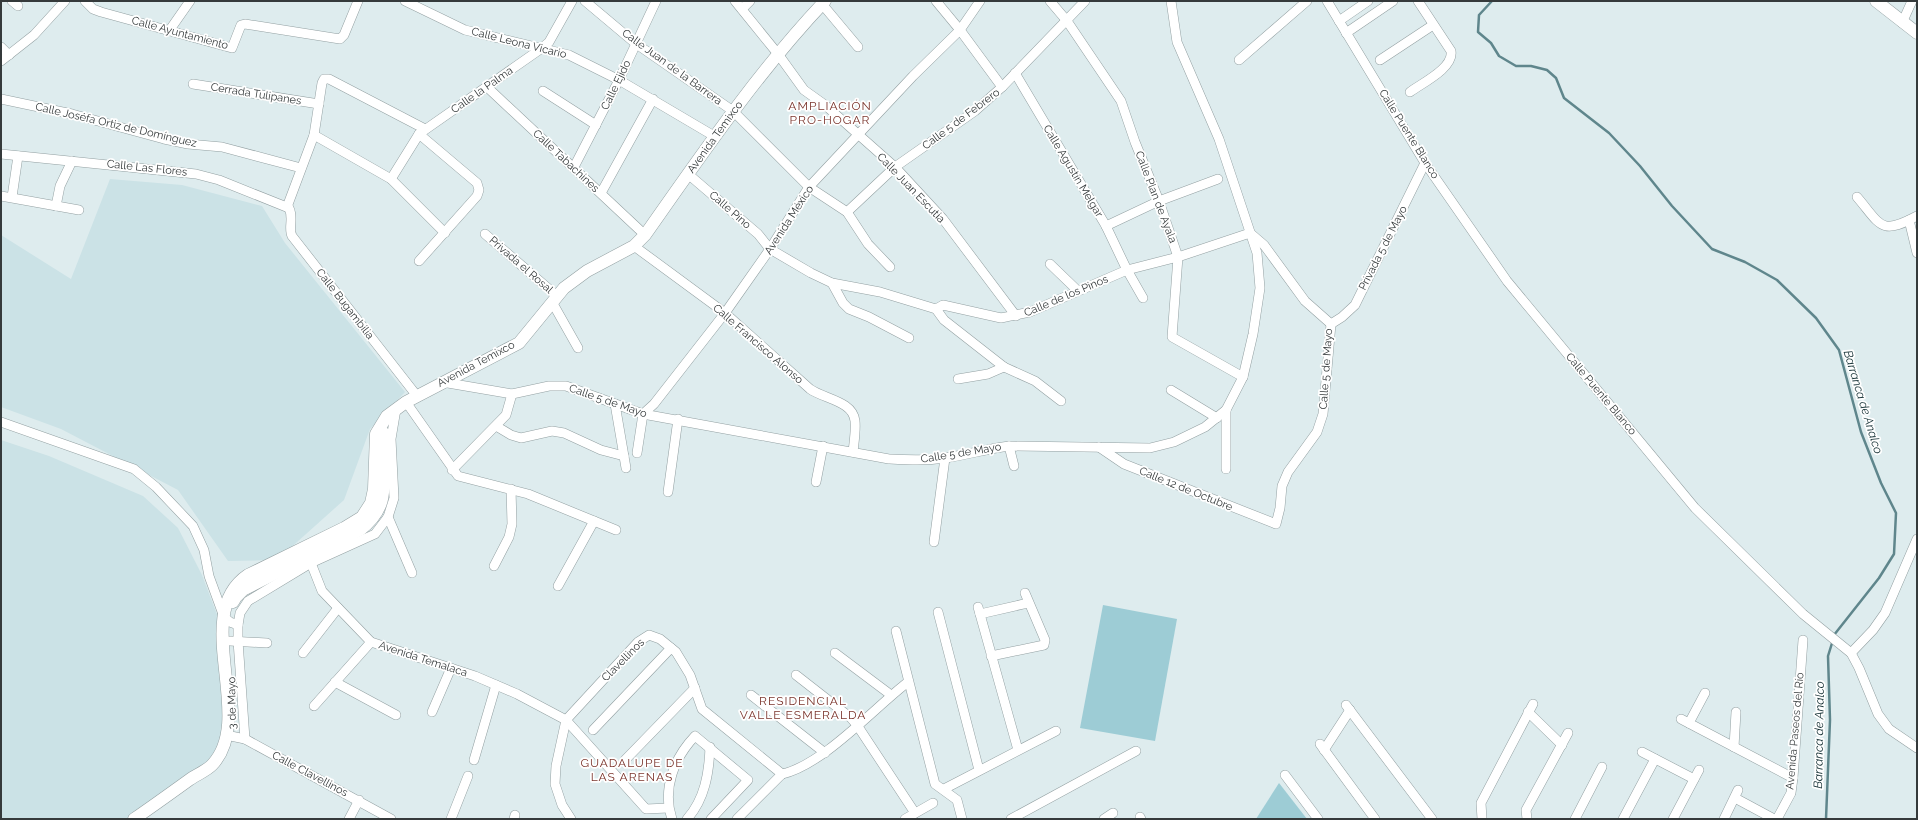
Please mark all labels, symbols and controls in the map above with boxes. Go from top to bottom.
street label: Calle Ayuntamiento [130,14,230,52]
street label: Calle Leona Vicario [470,25,568,61]
street label: Calle Juan de la Barrera [619,26,725,108]
street label: Calle Ejido [598,58,634,112]
street label: Calle la Palma [449,64,515,116]
street label: Cerrada Tulipanes [210,80,302,108]
street label: Calle 5 de Febrero [920,85,1003,152]
street label: Calle Puente Blanco [1376,87,1442,182]
street label: Avenida Temixco [685,98,746,175]
district label: AMPLIACIÓN PRO-HOGAR [788,99,872,127]
street label: Calle Joséfa Ortiz de Domínguez [34,100,199,150]
street label: Calle Agustín Melgar [1040,123,1106,220]
street label: Calle Tabachines [530,127,602,195]
street label: Calle Plan de Ayala [1132,149,1180,245]
street label: Calle Juan Escutia [874,150,948,226]
street label: Calle Las Flores [106,157,188,179]
street label: Avenida México [762,183,816,257]
street label: Calle Pino [706,188,754,232]
street label: Privada 5 de Mayo [1356,203,1410,292]
street label: Privada el Rosal [486,234,556,296]
street label: Calle Bugambilia [313,266,377,342]
street label: Calle de los Pinos [1022,272,1110,320]
street label: Calle Francisco Alonso [710,301,806,387]
street label: Calle 5 de Mayo [1317,327,1335,410]
street label: Avenida Temixco [435,338,517,390]
water label: Barranca de Analco [1841,349,1885,456]
street label: Calle Puente Blanco [1563,350,1639,438]
street label: Calle 5 de Mayo [567,382,649,421]
street label: Calle 5 de Mayo [920,440,1003,466]
street label: Calle 12 de Octubre [1137,464,1235,514]
street label: Clavellinos [599,636,647,684]
street label: Avenida Temalaca [377,639,469,679]
street label: Avenida Paseos del Río [1783,671,1807,790]
street label: 3 de Mayo [225,676,239,729]
water label: Barranca de Analco [1811,681,1827,789]
district label: RESIDENCIAL VALLE ESMERALDA [740,694,866,722]
street label: Calle Clavellinos [270,749,350,799]
district label: GUADALUPE DE LAS ARENAS [580,756,684,784]

